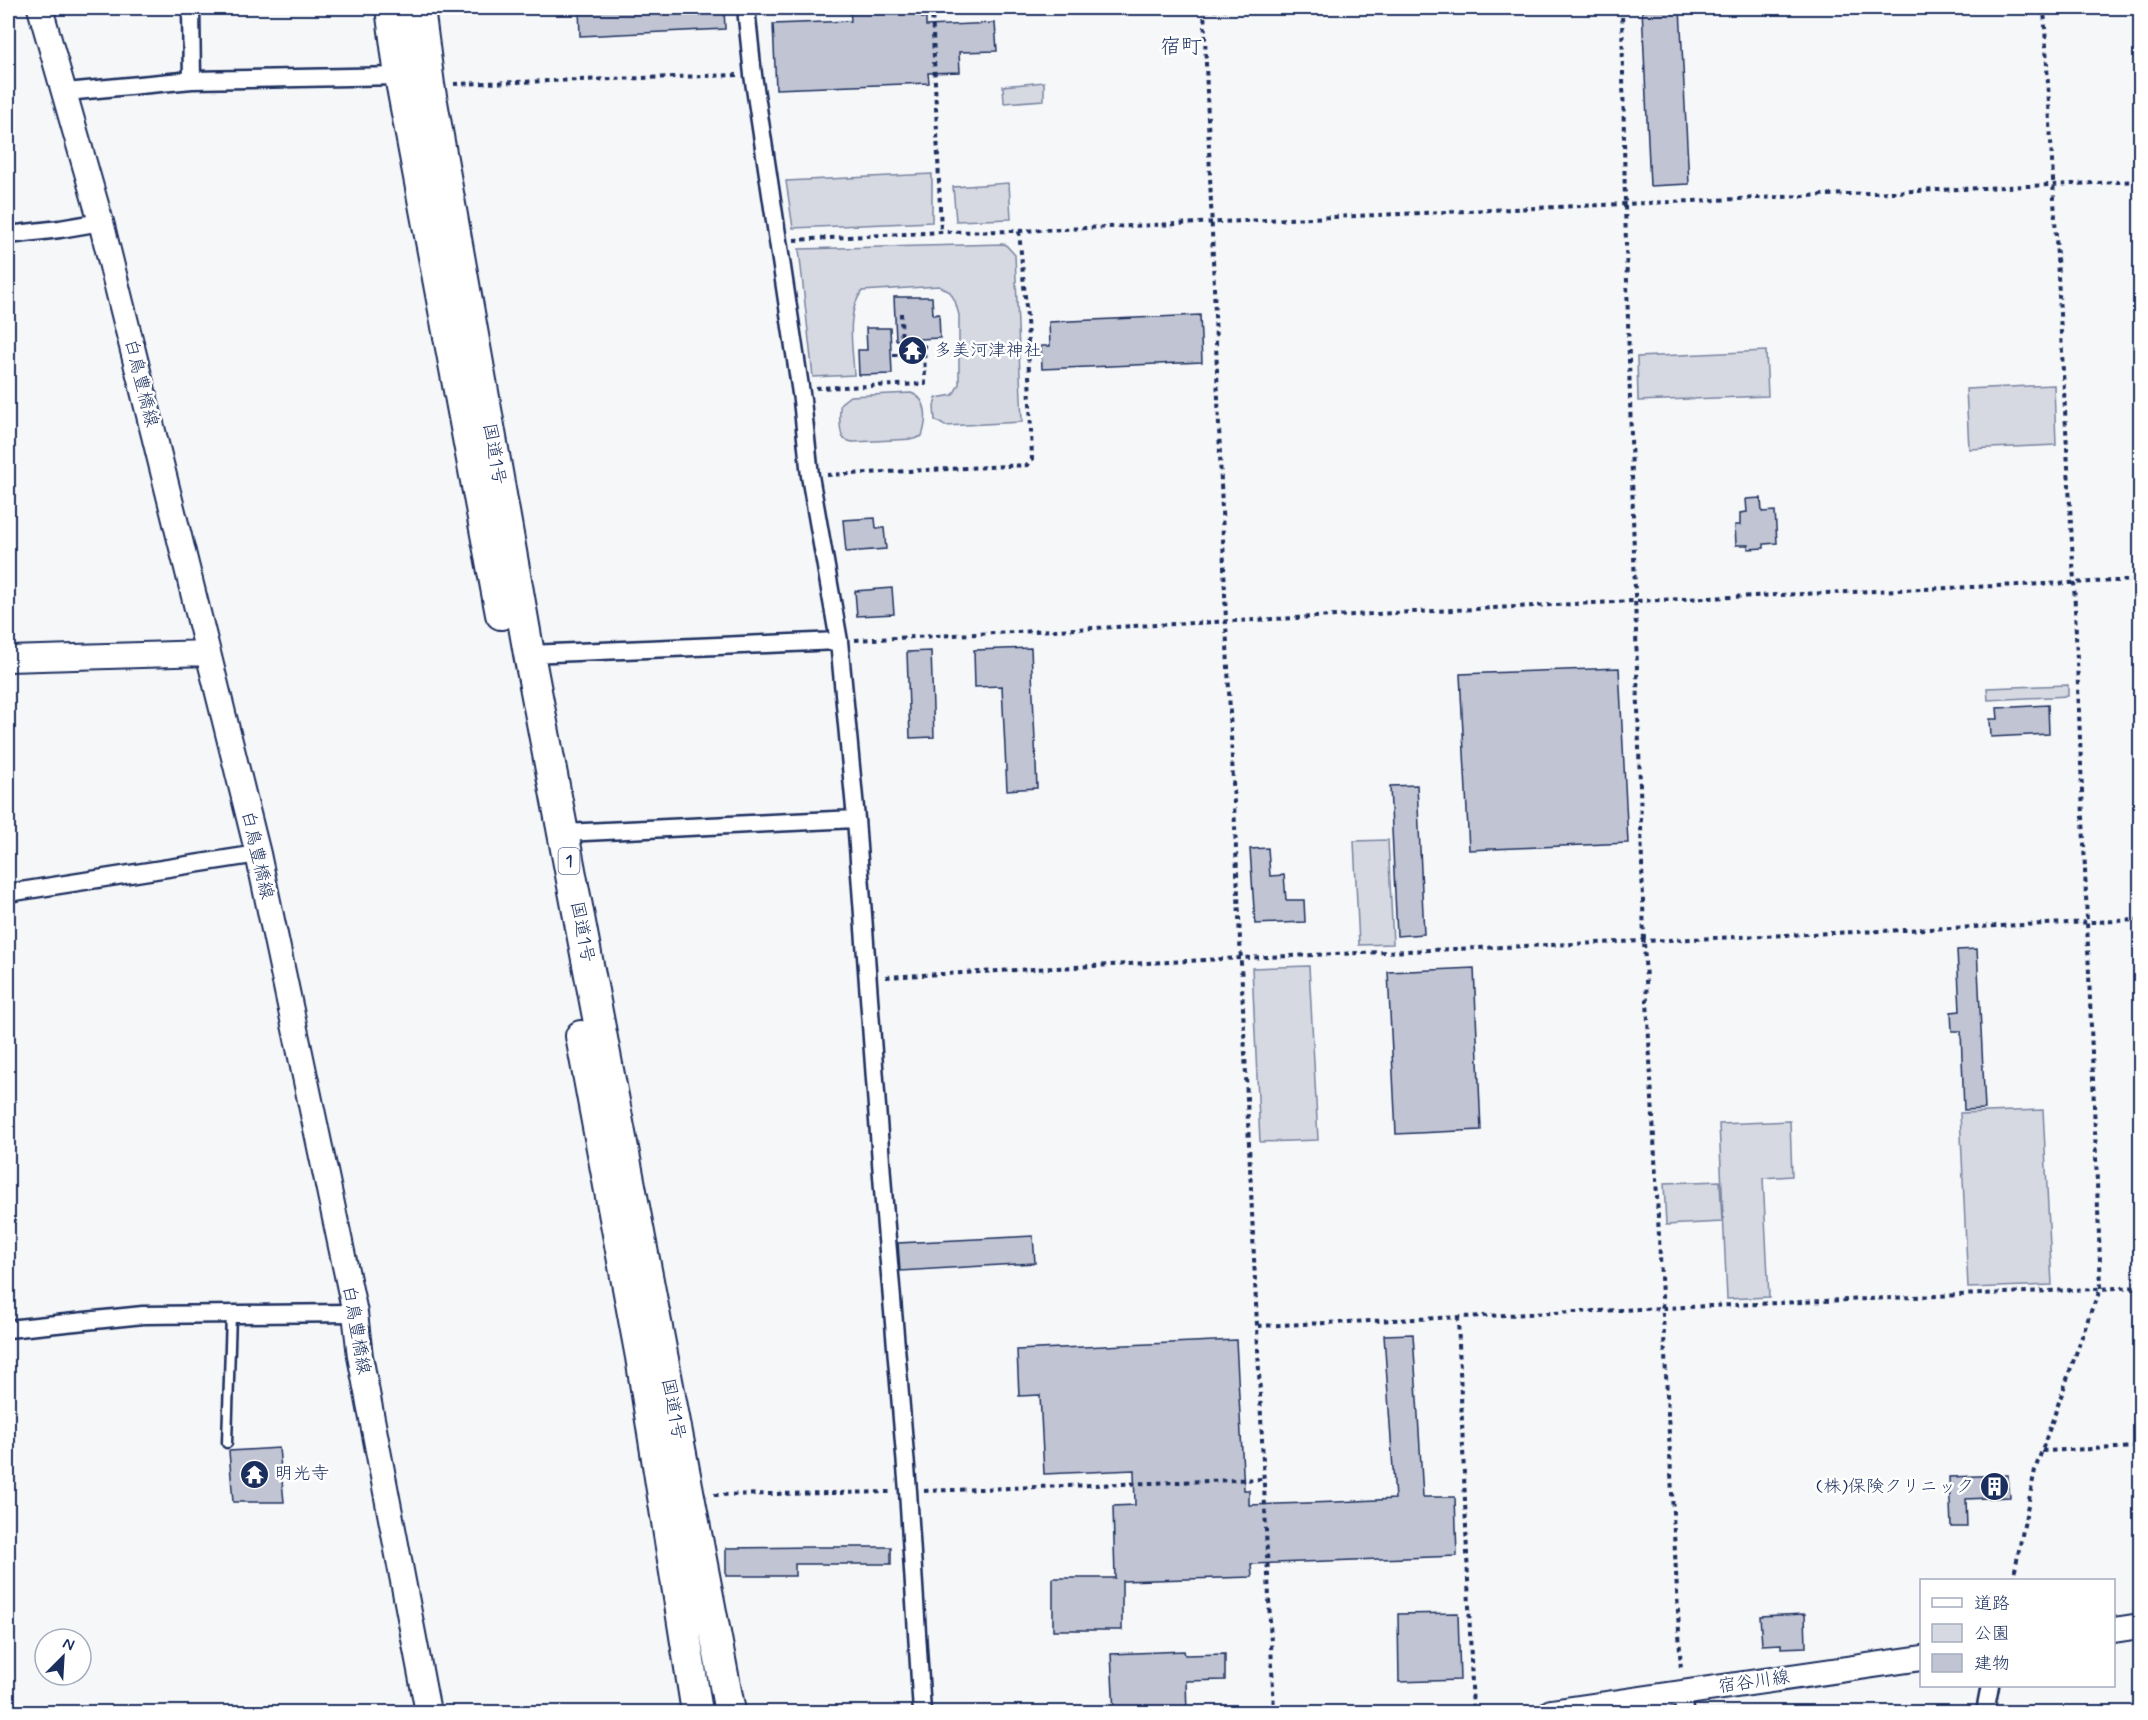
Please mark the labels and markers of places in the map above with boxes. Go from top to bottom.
temple icon: 多美河津神社 [897,335,929,367]
place label: 多美河津神社 [934,339,1042,363]
temple icon: 明光寺 [238,1458,270,1490]
place label: 明光寺 [275,1462,329,1486]
building icon: (株)保険クリニック [1979,1471,2011,1503]
place label: (株)保険クリニック [1816,1475,1974,1499]

